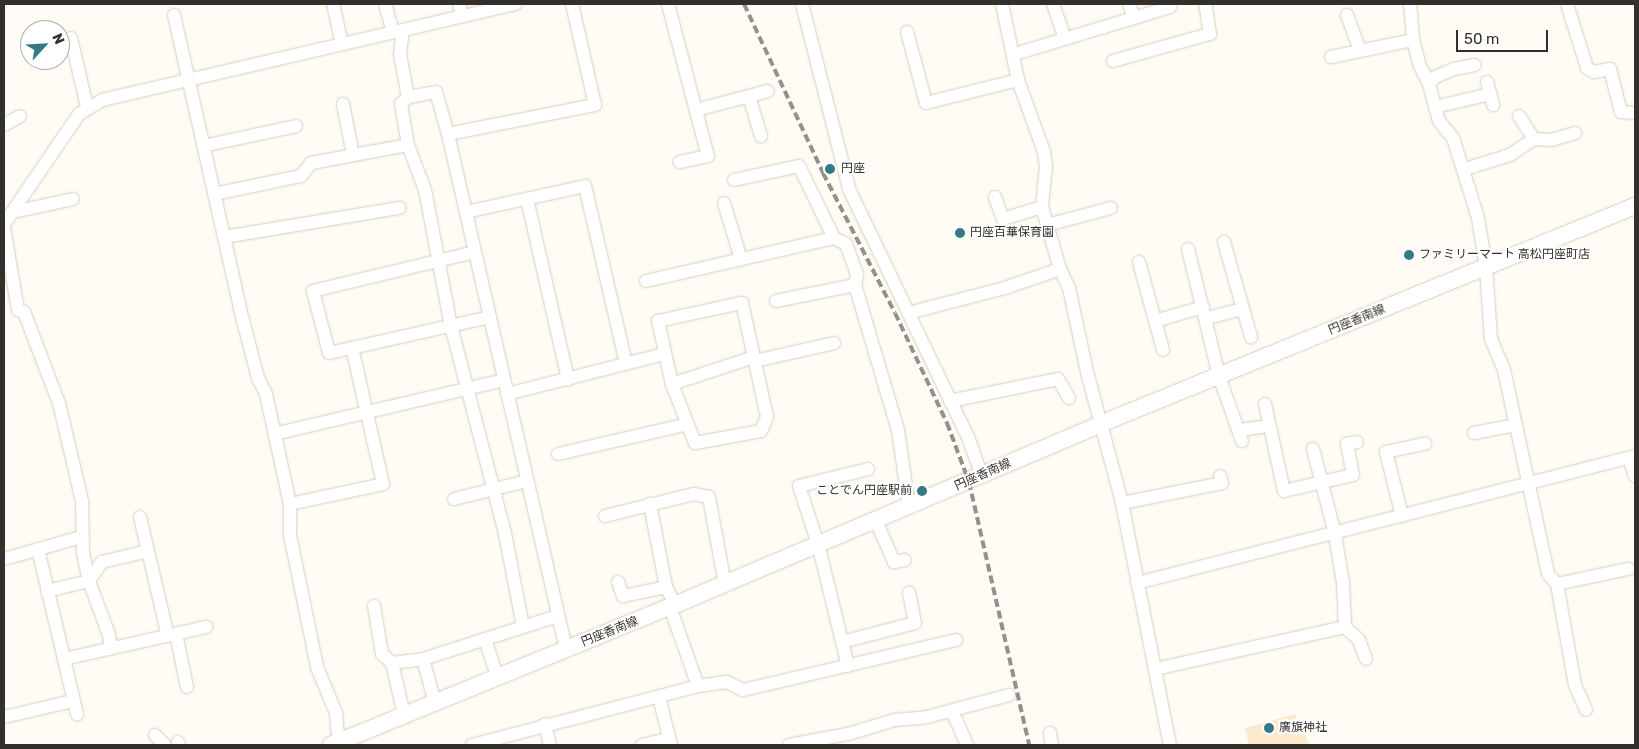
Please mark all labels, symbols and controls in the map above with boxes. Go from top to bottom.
north arrow [20,20,70,70]
scale bar [1459,20,1552,52]
text: 50 m [1464,30,1499,48]
text: N [48,31,68,47]
marker: 円座 [823,162,837,176]
place label: 円座 [841,162,865,176]
place label: 円座百華保育園 [970,226,1054,240]
marker: 円座百華保育園 [954,227,966,239]
place label: ファミリーマート 高松円座町店 [1419,248,1590,262]
marker: ファミリーマート 高松円座町店 [1403,249,1415,261]
street label: 円座香南線 [1326,302,1388,338]
street label: 円座香南線 [953,456,1013,494]
place label: ことでん円座駅前 [816,484,912,498]
marker: ことでん円座駅前 [916,485,928,497]
street label: 円座香南線 [579,614,641,650]
place label: 廣旗神社 [1279,721,1327,735]
marker: 廣旗神社 [1263,722,1275,734]

